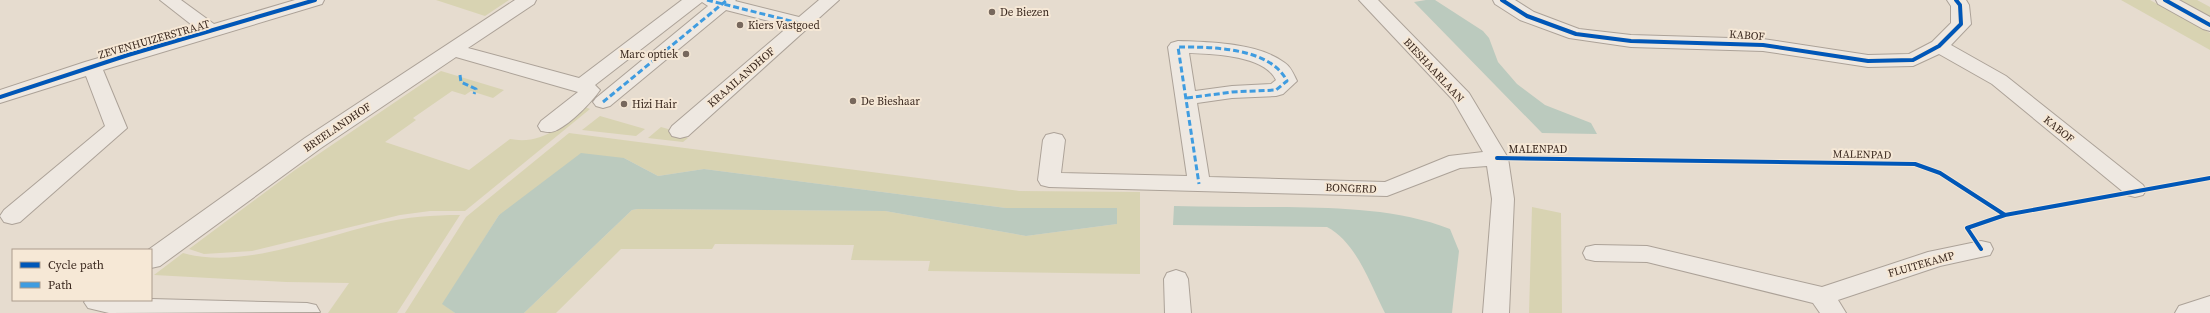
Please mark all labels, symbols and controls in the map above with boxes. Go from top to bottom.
place label: De Biezen [1000,5,1049,20]
marker: De Biezen [987,7,997,17]
street label: ZEVENHUIZERSTRAAT [97,16,212,63]
place label: Kiers Vastgoed [748,18,820,33]
marker: Kiers Vastgoed [735,20,745,30]
street label: KABOF [1729,27,1766,44]
street label: BIESHAARLAAN [1400,35,1467,106]
street label: KRAAILANDHOF [704,43,779,111]
place label: Marc optiek [620,47,679,62]
marker: Marc optiek [681,49,691,59]
place label: De Bieshaar [861,94,920,109]
marker: De Bieshaar [848,96,858,106]
place label: Hizi Hair [632,97,677,112]
street label: BREELANDHOF [301,99,375,156]
marker: Hizi Hair [619,99,629,109]
street label: KABOF [2040,112,2078,147]
street label: MALENPAD [1509,142,1568,157]
street label: MALENPAD [1832,146,1892,163]
street label: BONGERD [1325,180,1377,197]
street label: FLUITEKAMP [1886,248,1957,281]
legend [12,249,152,301]
text: Cycle path [48,257,104,273]
text: Path [48,277,72,293]

